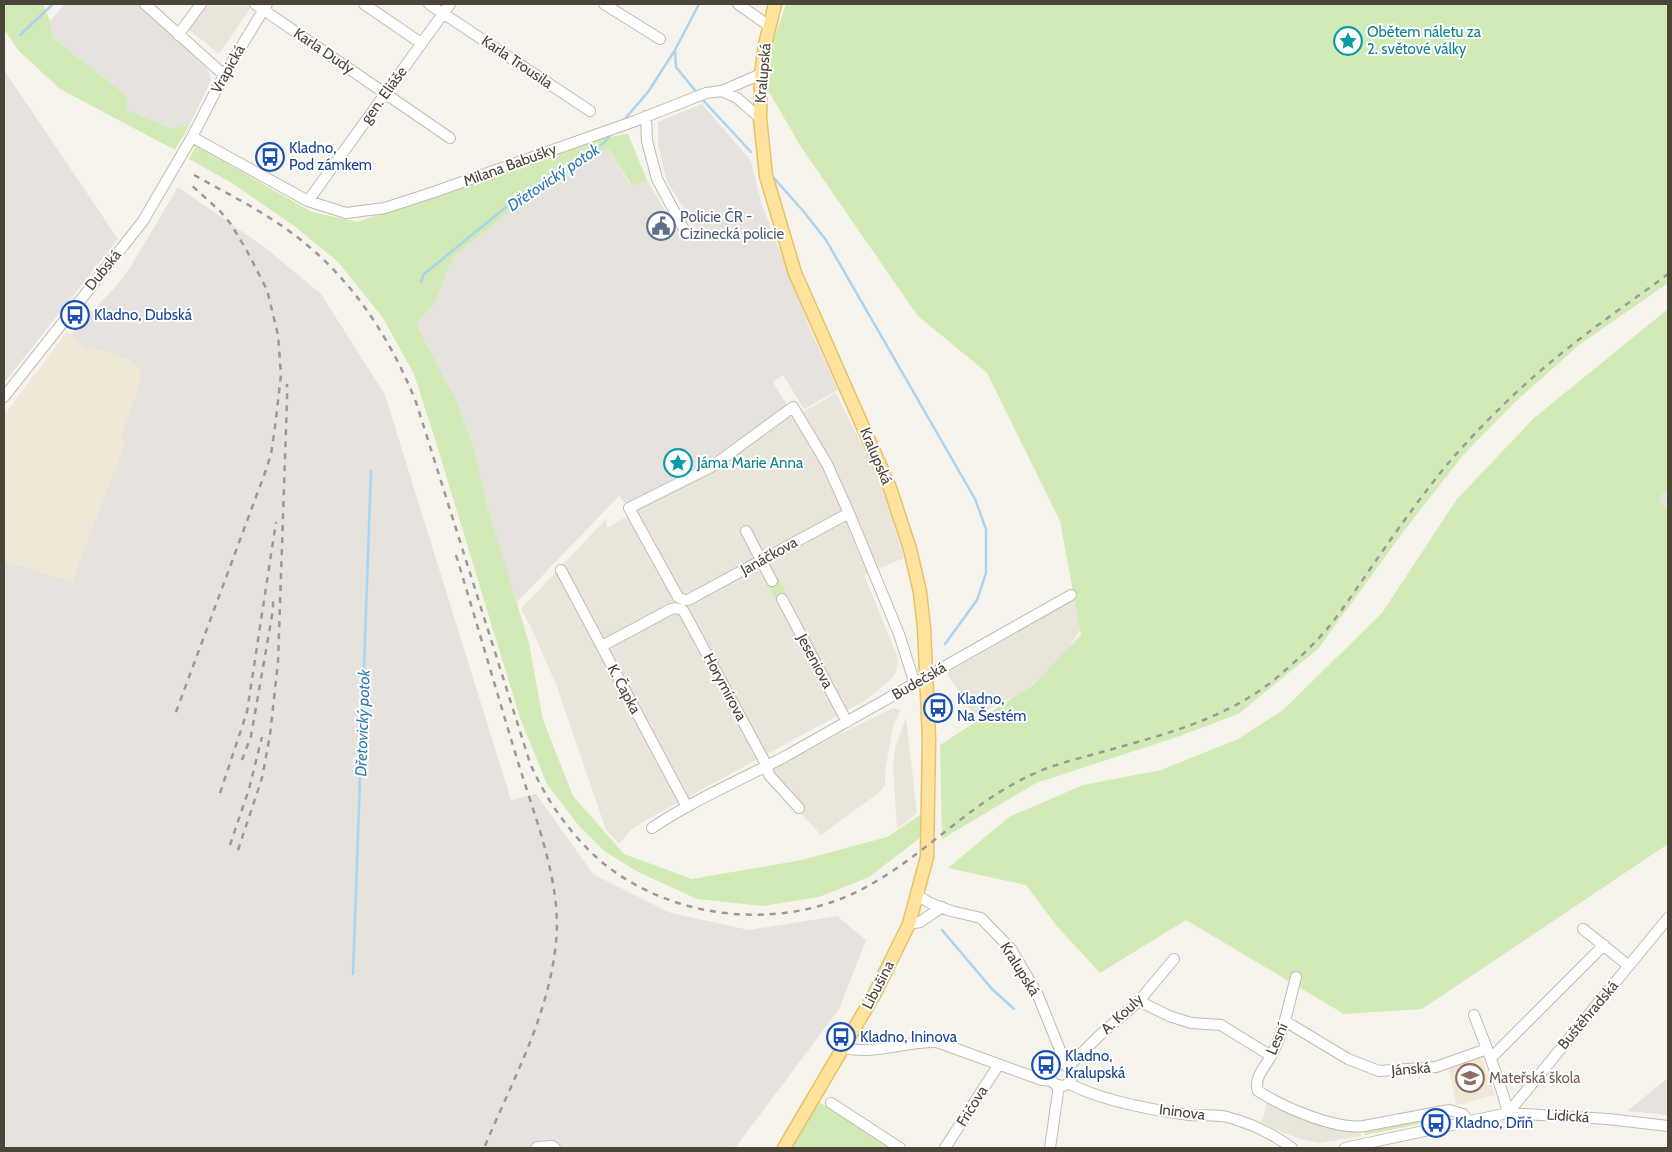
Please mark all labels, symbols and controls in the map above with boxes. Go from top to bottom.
place label: Obětem náletu za 2. světové války [1367,23,1482,58]
street label: Karla Dudy [290,24,358,78]
place icon: Obětem náletu za 2. světové války [1333,26,1363,56]
street label: Karla Trousila [478,32,557,93]
street label: Vrapická [207,41,249,96]
street label: Kralupská [751,41,775,104]
street label: gen. Eliáše [357,63,411,127]
place label: Kladno, Pod zámkem [289,139,372,174]
water label: Dřetovický potok [504,139,604,215]
street label: Milana Babušky [461,140,559,190]
bus stop icon: Kladno, Pod zámkem [255,142,285,172]
place label: Policie ČR - Cizinecká policie [680,207,785,243]
public building icon: Policie ČR - Cizinecká policie [646,211,676,241]
street label: Dubská [81,245,125,294]
bus stop icon: Kladno, Dubská [60,300,90,330]
place label: Kladno, Dubská [94,306,193,324]
street label: Kralupská [856,425,896,488]
place icon: Jáma Marie Anna [663,448,693,478]
place label: Jáma Marie Anna [696,454,804,472]
street label: Janáčkova [737,533,801,579]
street label: Jeseniova [793,630,837,692]
street label: Horymírova [700,650,751,725]
street label: Budečská [889,658,950,704]
street label: K. Čapka [603,661,646,718]
water label: Dřetovický potok [351,668,374,777]
place label: Kladno, Na Šestém [957,690,1026,725]
bus stop icon: Kladno, Na Šestém [923,693,953,723]
street label: Kralupská [996,939,1044,1000]
street label: Libušina [858,957,898,1012]
street label: Buštěhradská [1554,976,1622,1053]
street label: A. Kouly [1097,990,1147,1038]
street label: Lesní [1262,1020,1292,1058]
bus stop icon: Kladno, Ininova [826,1022,856,1052]
place label: Kladno, Ininova [860,1028,958,1046]
place label: Kladno, Kralupská [1065,1047,1126,1082]
bus stop icon: Kladno, Kralupská [1031,1050,1061,1080]
street label: Jánská [1390,1058,1432,1080]
school or university icon: Mateřská škola [1455,1063,1485,1093]
place label: Mateřská škola [1489,1069,1581,1087]
street label: Fričova [953,1082,992,1130]
street label: Ininova [1158,1100,1207,1124]
street label: Lidická [1546,1106,1591,1127]
bus stop icon: Kladno, Dříň [1421,1108,1451,1138]
place label: Kladno, Dříň [1455,1114,1533,1132]

